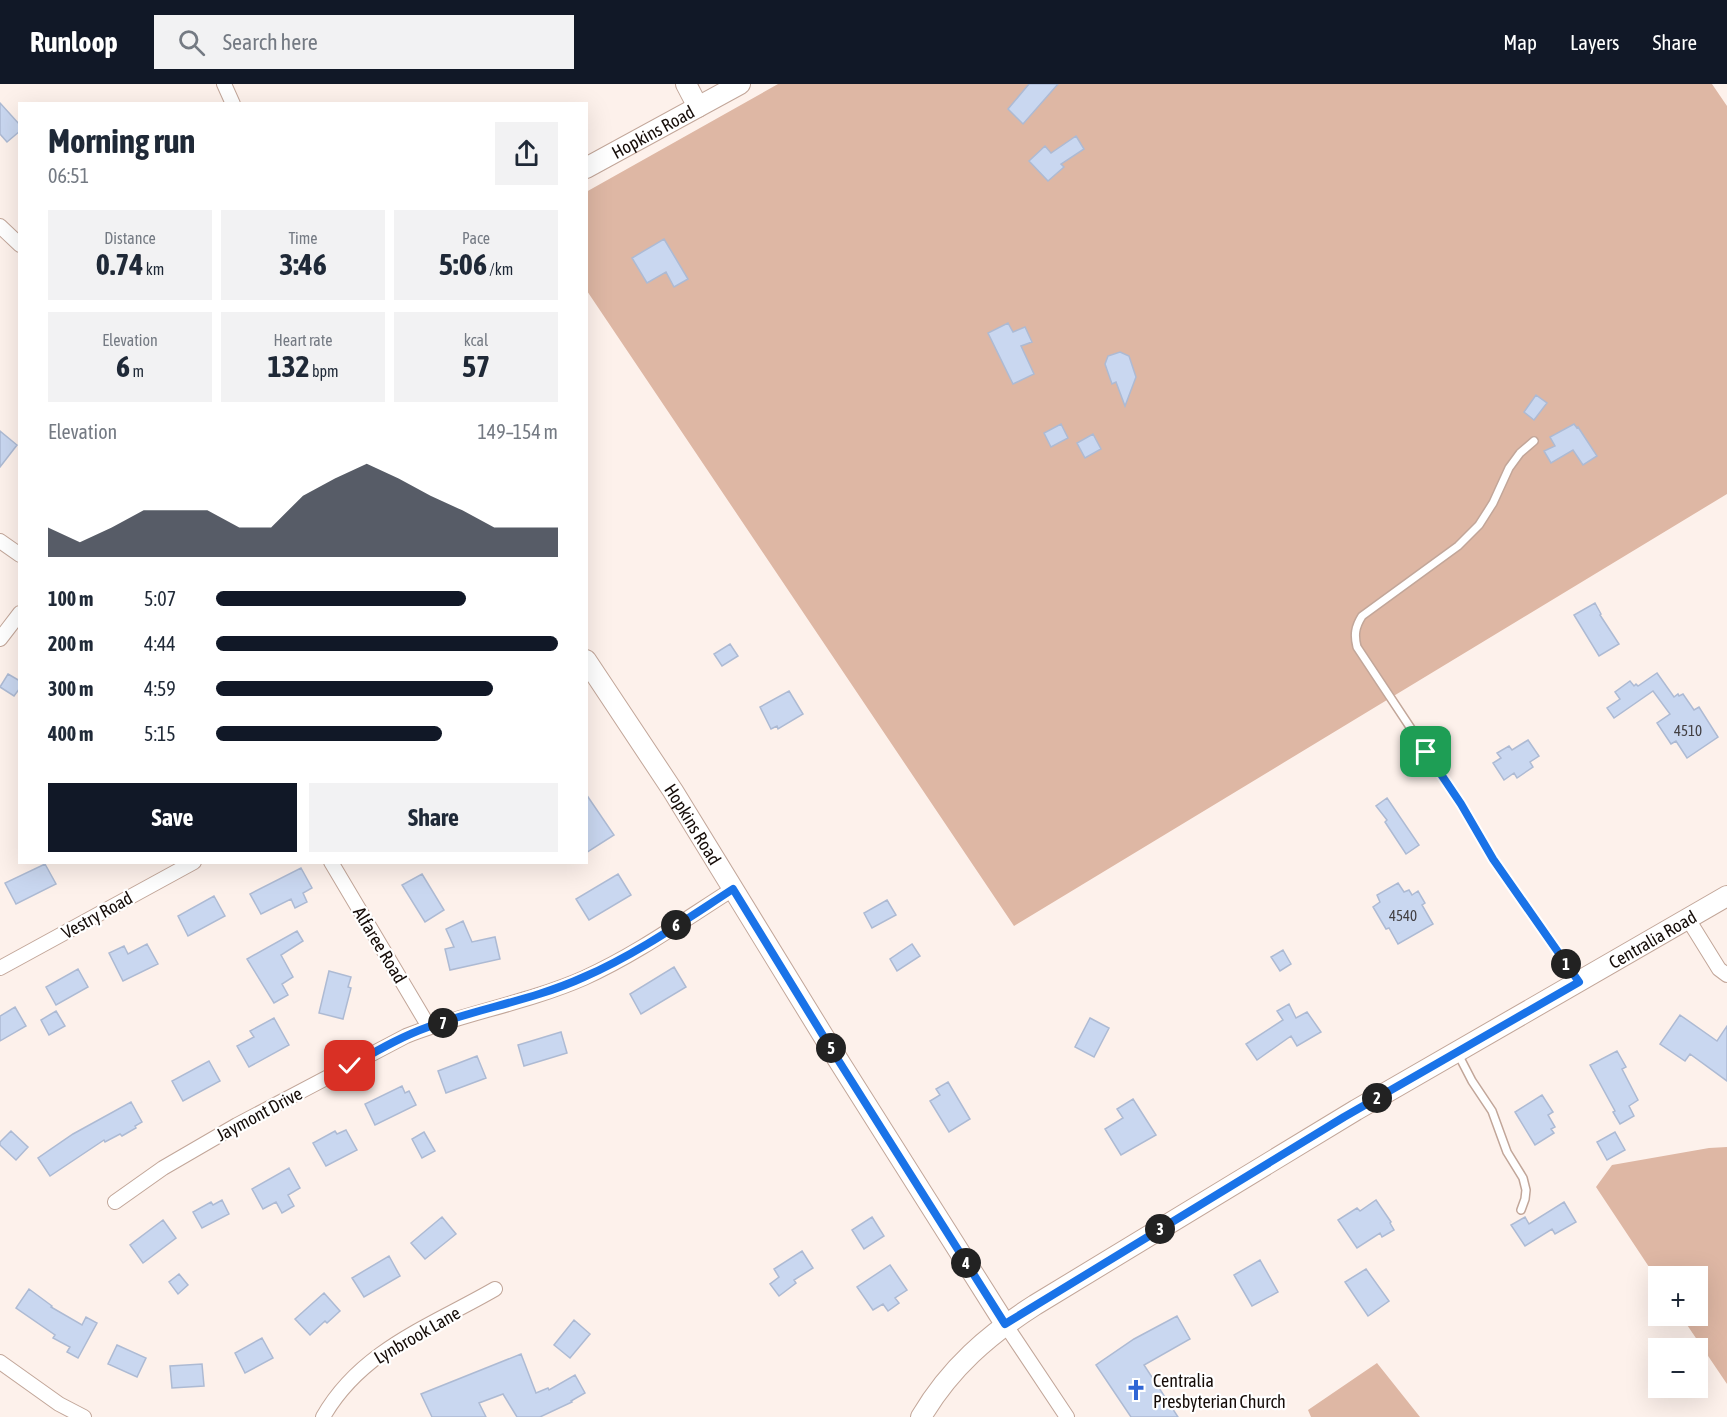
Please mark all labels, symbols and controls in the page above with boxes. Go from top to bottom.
search box [154,15,574,69]
text: Runloop [30,26,118,58]
icon: search [175,26,208,59]
text: Search here [223,29,318,55]
text: Map [1503,30,1537,54]
text: Layers [1570,30,1620,54]
text: Share [1653,30,1697,54]
street label: Hopkins Road [608,101,698,163]
text: Morning run [48,122,195,160]
button: share [495,122,558,185]
text: 06:51 [48,164,89,187]
text: Distance [104,229,156,247]
text: Time [288,229,318,247]
text: Pace [462,229,490,247]
text: 0.74 [96,247,143,281]
text: 3:46 [279,247,327,281]
text: 5:06 [439,247,487,281]
text: km [143,260,164,278]
text: /km [487,260,513,278]
text: Elevation [102,331,158,349]
text: Heart rate [274,331,332,349]
text: kcal [464,331,488,349]
text: 6 [116,349,130,383]
text: 132 [267,349,310,383]
text: 57 [462,349,490,383]
text: m [130,362,144,380]
text: bpm [310,362,339,380]
text: Elevation [48,420,117,443]
text: 149–154 m [477,420,558,443]
text: 100 m [48,587,93,610]
text: 5:07 [144,587,176,610]
text: 200 m [48,632,93,655]
text: 4:44 [144,632,176,655]
text: 300 m [48,677,93,700]
text: 4:59 [144,677,176,700]
text: 400 m [48,722,93,745]
text: 5:15 [144,722,176,745]
house number: 4510 [1674,722,1702,739]
pin [1400,726,1451,777]
icon: arrive [1409,735,1442,768]
street label: Hopkins Road [661,780,726,868]
button: Save [48,783,297,852]
button: Share [309,783,558,852]
street label: Vestry Road [58,887,136,943]
street label: Alfaree Road [349,903,411,987]
street label: Centralia Road [1605,906,1700,973]
house number: 4540 [1389,907,1417,924]
pin: 6 [661,910,691,940]
text: 6 [672,916,680,934]
pin: 1 [1551,949,1581,979]
text: 1 [1562,955,1570,973]
pin: 7 [428,1008,458,1038]
text: 7 [439,1014,447,1032]
pin: 5 [816,1033,846,1063]
text: 5 [827,1039,835,1057]
pin [324,1040,375,1091]
icon: check [333,1049,366,1082]
street label: Jaymont Drive [212,1083,306,1145]
pin: 2 [1362,1083,1392,1113]
text: 2 [1373,1089,1381,1107]
pin: 3 [1145,1214,1175,1244]
text: 3 [1156,1220,1164,1238]
pin: 4 [951,1248,981,1278]
text: 4 [962,1254,970,1272]
map controls [1648,1266,1708,1398]
button: + [1648,1266,1708,1326]
street label: Lynbrook Lane [370,1302,464,1368]
button: − [1648,1338,1708,1398]
place label: Centralia Presbyterian Church [1153,1370,1286,1412]
church icon: Centralia Presbyterian Church [1124,1378,1148,1402]

